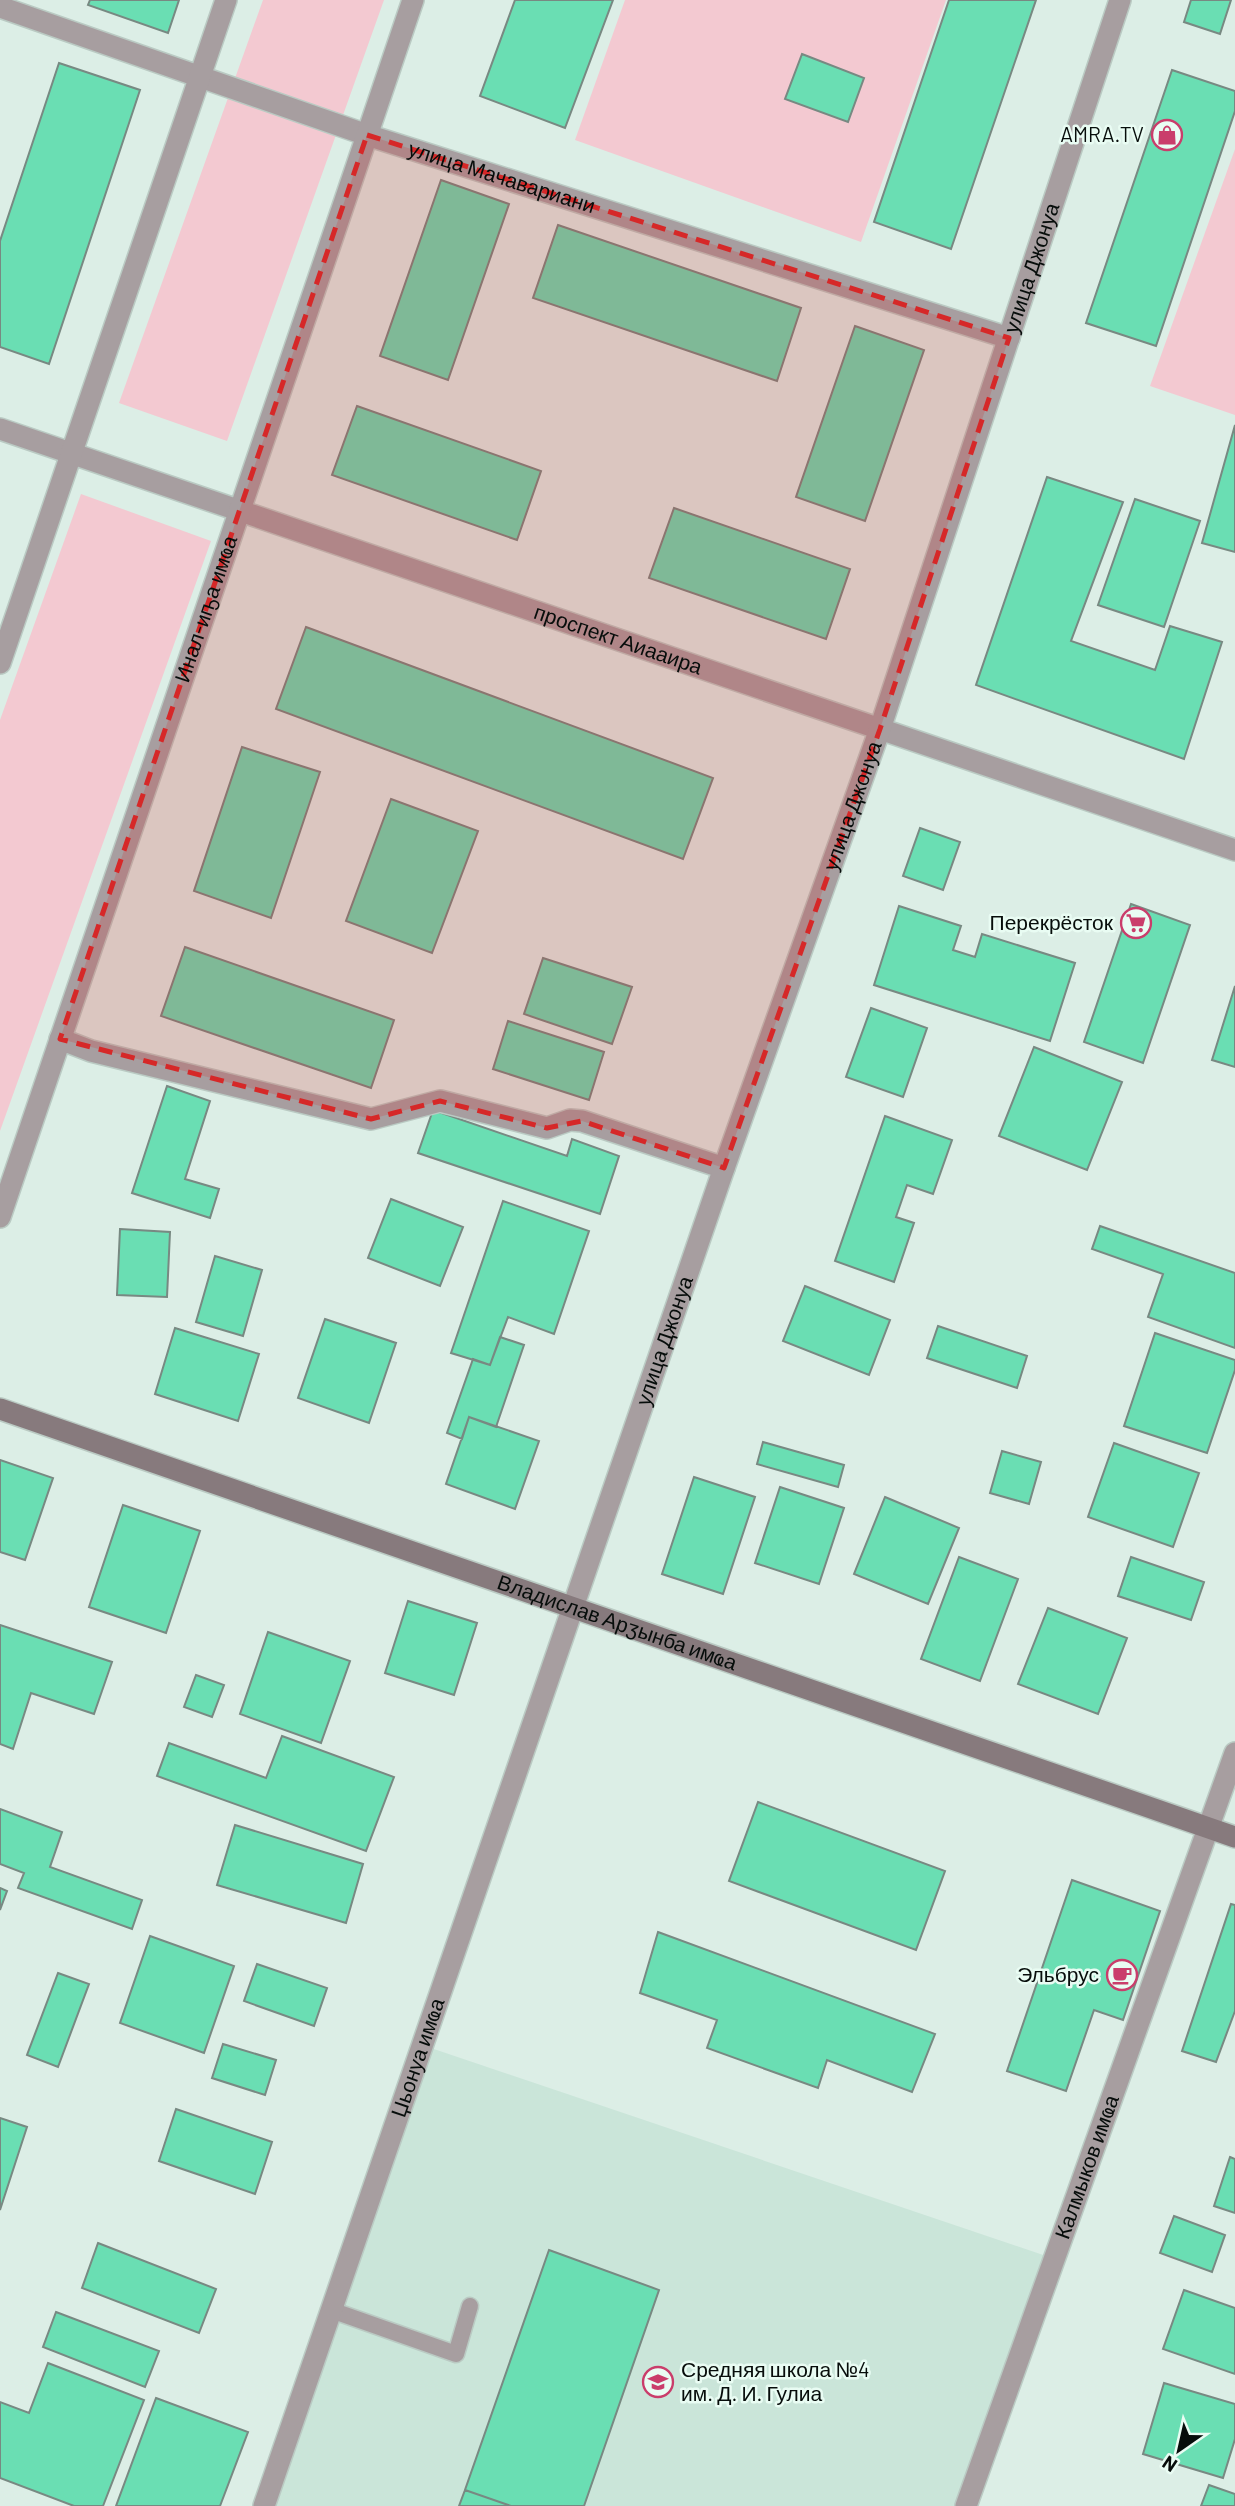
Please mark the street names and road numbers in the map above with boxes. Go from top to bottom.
street label: улица Мачавариани [406,135,599,217]
street label: улица Джонуа [997,199,1063,336]
street label: Инал-иҧа имҩа [168,532,242,685]
street label: проспект Аиааира [531,598,706,679]
street label: улица Джонуа [817,737,886,874]
street label: улица Джонуа [629,1272,697,1409]
street label: Владислав Арӡынба имҩа [494,1568,741,1675]
street label: Џьонуа имҩа [385,1994,449,2120]
street label: Калмыков имҩа [1049,2091,1123,2242]

